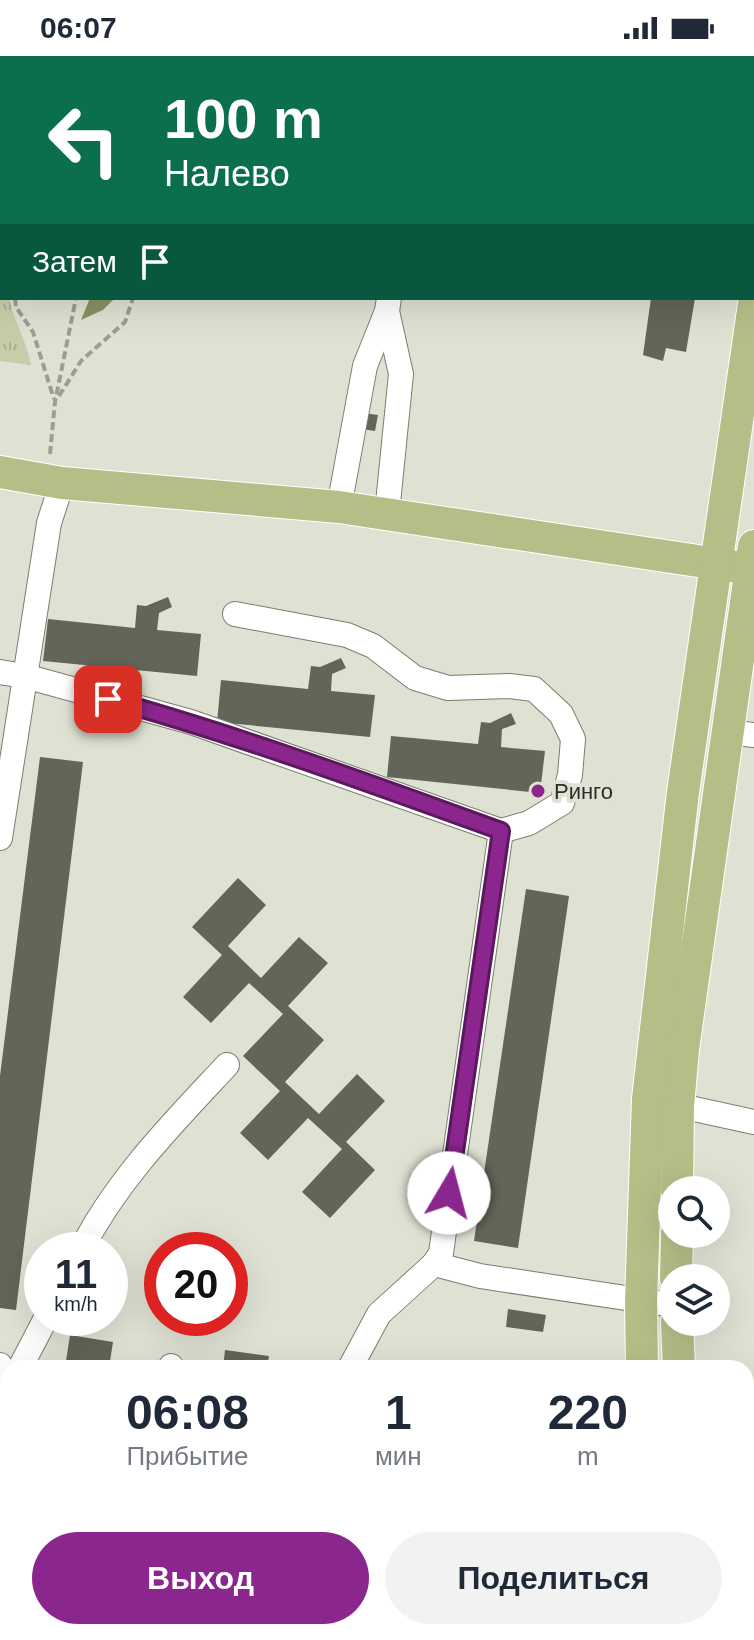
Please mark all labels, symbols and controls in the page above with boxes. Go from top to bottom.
text: 06:07 [40,11,117,44]
text: 100 m [164,87,323,150]
icon: left [32,88,136,192]
text: Налево [164,153,290,194]
icon: arrive [133,240,177,284]
text: Затем [32,245,117,278]
pin [74,665,142,733]
icon: arrive [86,677,130,721]
place label: Ринго [554,779,613,804]
marker: Ринго [529,782,547,800]
position arrow [407,1151,491,1235]
map controls [658,1176,730,1336]
button: search [658,1176,730,1248]
speed limit sign: 20 [144,1232,248,1336]
text: 11 [55,1252,97,1296]
button: layers [658,1264,730,1336]
text: km/h [54,1293,98,1315]
text: 06:08 [126,1386,249,1439]
text: 1 [385,1386,412,1439]
text: 220 [548,1386,628,1439]
text: Прибытие [126,1441,249,1471]
text: мин [375,1441,422,1471]
text: m [577,1441,599,1471]
button: Выход [32,1532,369,1624]
button: Поделиться [385,1532,722,1624]

